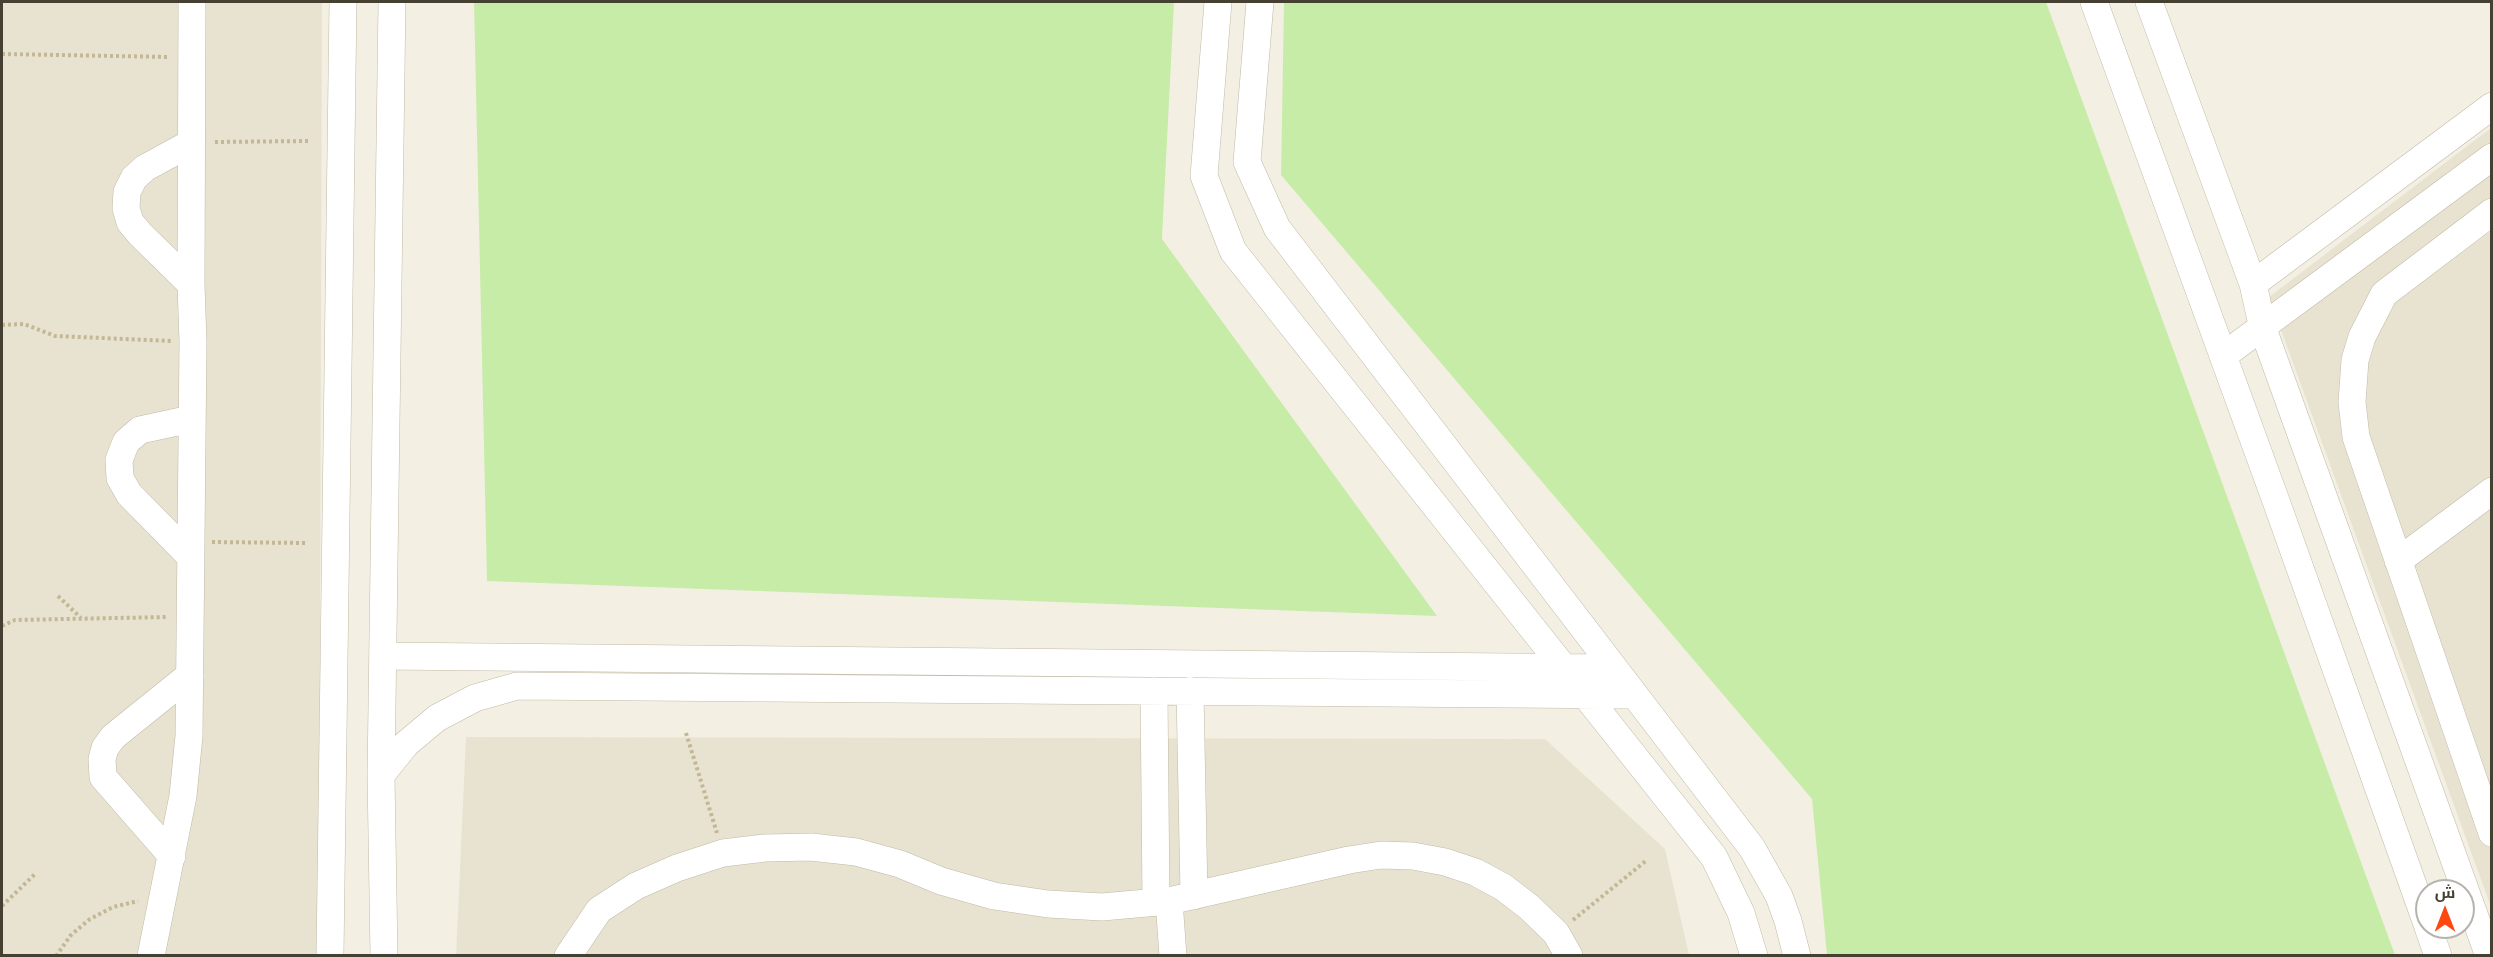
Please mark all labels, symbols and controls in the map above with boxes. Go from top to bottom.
north arrow [2415,879,2475,939]
text: ش [2435,882,2455,904]

